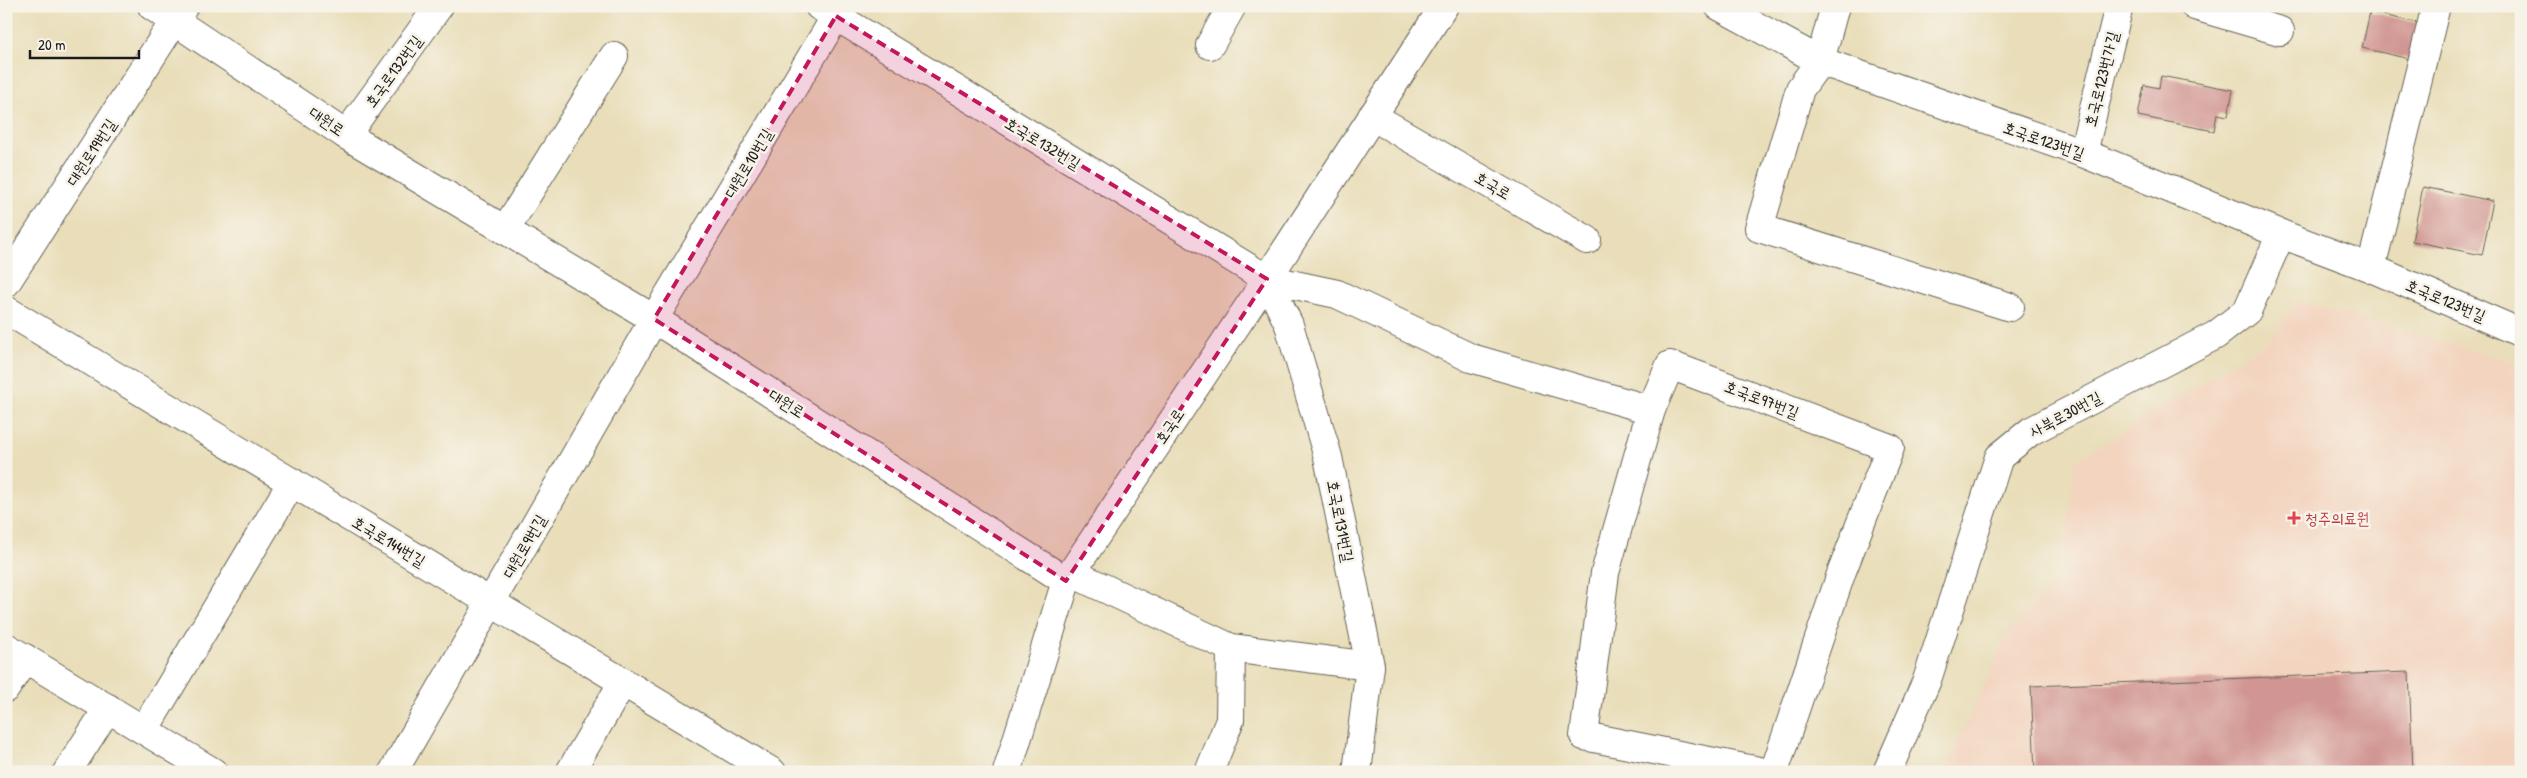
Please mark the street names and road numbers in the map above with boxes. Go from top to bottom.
street label: 호국로123번가길 [2079,29,2124,129]
street label: 호국로132번길 [359,30,427,112]
street label: 대원로 [305,101,349,141]
street label: 호국로132번길 [1001,112,1085,174]
street label: 대원로19번길 [61,114,121,190]
street label: 호국로123번길 [2000,116,2088,164]
street label: 대원로10번길 [719,124,777,202]
street label: 호국로 [1471,166,1515,204]
street label: 호국로123번길 [2403,273,2489,327]
street label: 호국로97번길 [1722,375,1803,423]
street label: 대원로 [765,383,809,423]
street label: 사북로30번길 [2025,386,2105,442]
street label: 호국로 [1149,404,1189,448]
street label: 호국로131번길 [1322,478,1360,564]
street label: 호국로144번길 [348,510,430,572]
street label: 대원로9번길 [497,510,551,582]

